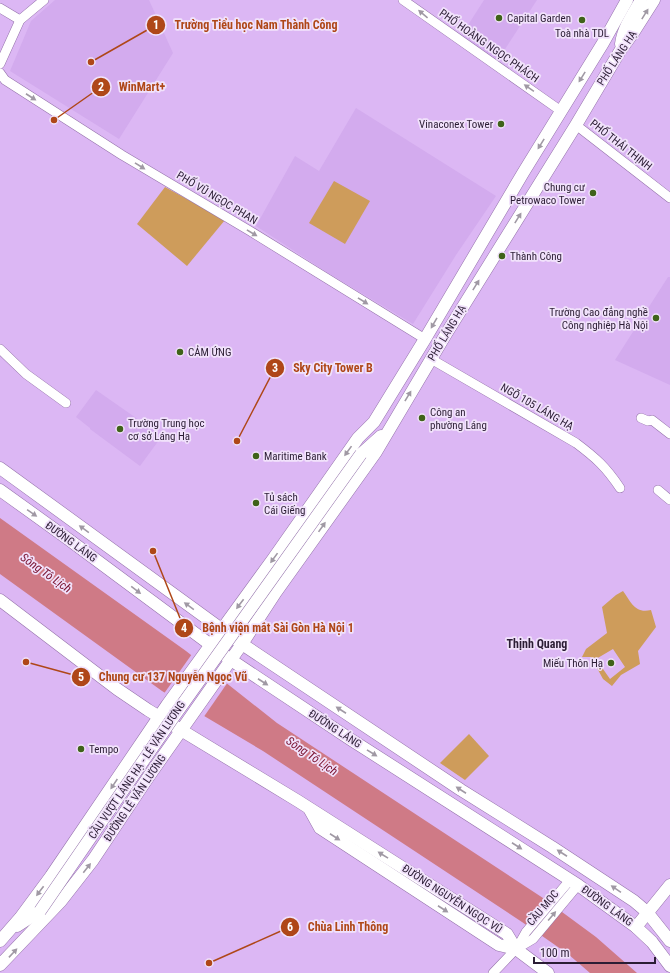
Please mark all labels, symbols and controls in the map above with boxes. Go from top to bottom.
street label: PHỐ HOÀNG NGỌC PHÁCH [437,5,542,85]
one-way arrow [417,9,428,18]
one-way arrow [641,9,649,19]
place label: Capital Garden [507,12,571,25]
callout: Trường Tiểu học Nam Thành Công [146,13,346,37]
marker: Capital Garden [494,13,504,23]
marker: Toà nhà TDL [577,15,587,25]
text: 1 [153,18,159,32]
text: Trường Tiểu học Nam Thành Công [175,18,337,32]
street label: PHỐ LÁNG HẠ [593,26,640,88]
place label: Toà nhà TDL [555,27,609,40]
one-way arrow [579,71,586,82]
callout: WinMart+ [91,75,173,99]
text: 2 [98,80,104,94]
text: WinMart+ [119,80,165,94]
one-way arrow [524,84,535,92]
one-way arrow [25,93,37,100]
street label: PHỐ THÁI THỊNH [588,115,656,173]
place label: Vinaconex Tower [419,118,494,131]
marker: Vinaconex Tower [496,119,506,129]
one-way arrow [537,138,544,150]
one-way arrow [134,163,146,170]
street label: PHỐ VŨ NGỌC PHAN [174,167,261,227]
place label: Chung cư Petrowaco Tower [510,181,586,207]
marker: Chung cư Petrowaco Tower [588,188,598,198]
one-way arrow [514,213,522,223]
one-way arrow [246,229,258,236]
place label: Thành Công [510,250,562,263]
marker: Thành Công [497,251,507,261]
one-way arrow [473,279,480,291]
one-way arrow [358,297,368,305]
street label: PHỐ LÁNG HẠ [424,301,469,363]
place label: Trường Cao đẳng nghề Công nghiệp Hà Nội [549,306,648,332]
marker: Trường Cao đẳng nghề Công nghiệp Hà Nội [651,313,661,323]
one-way arrow [430,318,438,328]
place label: CẢM ỨNG [188,345,231,359]
marker: CẢM ỨNG [175,347,185,357]
callout: Sky City Tower B [265,356,381,380]
text: 3 [272,361,278,375]
text: Sky City Tower B [293,361,373,375]
street label: NGÕ 105 LÁNG HẠ [498,381,576,433]
one-way arrow [405,390,412,402]
place label: Công an phường Láng [430,406,487,432]
marker: Công an phường Láng [417,413,427,423]
place label: Trường Trung học cơ sở Láng Hạ [128,417,205,443]
marker: Trường Trung học cơ sở Láng Hạ [115,424,125,434]
one-way arrow [344,446,352,457]
place label: Maritime Bank [264,450,327,463]
marker: Maritime Bank [251,451,261,461]
place label: Tủ sách Cái Giếng [264,491,306,517]
marker: Tủ sách Cái Giếng [251,498,261,508]
one-way arrow [26,509,37,517]
street label: ĐƯỜNG LÁNG [43,519,99,565]
one-way arrow [318,521,326,532]
one-way arrow [79,526,89,534]
water label: Sông Tô Lịch [18,550,74,596]
one-way arrow [270,552,278,563]
one-way arrow [131,586,142,594]
one-way arrow [236,598,244,609]
one-way arrow [184,602,195,610]
callout: Bệnh viện mắt Sài Gòn Hà Nội 1 [174,616,362,640]
text: 4 [181,621,187,635]
text: Bệnh viện mắt Sài Gòn Hà Nội 1 [202,621,354,635]
district label: Thịnh Quang [507,637,567,651]
place label: Miếu Thôn Hạ [543,657,603,670]
marker: Miếu Thôn Hạ [606,658,616,668]
callout: Chung cư 137 Nguyễn Ngọc Vũ [71,665,255,689]
text: 5 [78,670,84,684]
text: Chung cư 137 Nguyễn Ngọc Vũ [99,670,247,684]
one-way arrow [258,678,268,686]
street label: CẦU VƯỢT LÁNG HẠ - LÊ VĂN LƯƠNG [84,697,188,841]
one-way arrow [336,706,346,714]
street label: ĐƯỜNG LÁNG [306,707,364,751]
water label: Sông Tô Lịch [284,734,341,779]
place label: Tempo [89,743,119,756]
marker: Tempo [76,744,86,754]
one-way arrow [367,749,377,757]
street label: ĐƯỜNG LÊ VĂN LƯƠNG [101,752,169,844]
one-way arrow [110,778,118,789]
one-way arrow [455,786,467,793]
one-way arrow [329,834,341,841]
one-way arrow [512,842,522,850]
one-way arrow [556,849,568,856]
one-way arrow [377,851,389,858]
street label: ĐƯỜNG NGUYỄN NGỌC VŨ [400,861,505,936]
one-way arrow [82,863,91,874]
street label: ĐƯỜNG LÁNG [579,883,635,929]
one-way arrow [36,885,45,896]
one-way arrow [611,885,621,893]
street label: CẦU MỌC [523,886,562,928]
one-way arrow [438,905,448,913]
one-way arrow [547,911,556,922]
callout: Chùa Linh Thông [280,915,397,939]
text: 6 [287,920,293,934]
text: Chùa Linh Thông [308,920,388,934]
scale bar [534,939,655,965]
text: 100 m [540,946,570,960]
one-way arrow [8,948,17,958]

